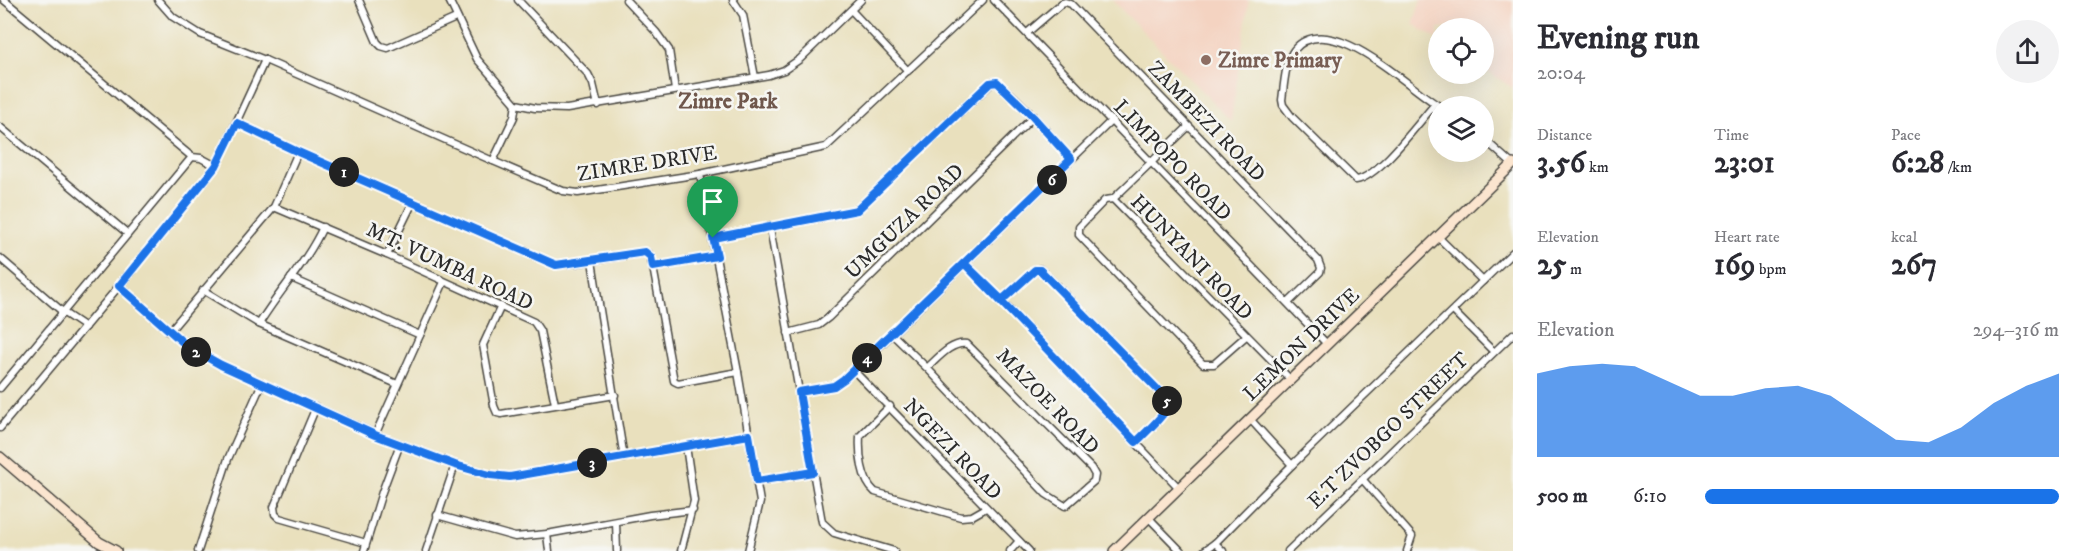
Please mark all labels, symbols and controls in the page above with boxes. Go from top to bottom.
map controls [1428,18,1494,162]
button: locate [1428,18,1494,84]
text: Evening run [1537,18,1699,59]
button: share [1996,20,2059,83]
place label: Zimre Primary [1218,48,1343,74]
marker: Zimre Primary [1199,53,1213,67]
street label: ZAMBEZI ROAD [1142,56,1271,188]
text: 20:04 [1537,61,1585,86]
district label: Zimre Park [678,88,779,115]
street label: LIMPOPO ROAD [1108,95,1237,227]
button: layers [1428,96,1494,162]
text: Distance [1537,125,1592,145]
text: Time [1714,125,1749,145]
text: Pace [1891,125,1921,145]
street label: ZIMRE DRIVE [576,140,719,188]
text: 3.56 [1537,145,1585,182]
text: 23:01 [1714,145,1775,182]
text: 6:28 [1891,145,1944,182]
pin: 1 [329,157,359,187]
text: km [1585,157,1609,177]
text: /km [1944,157,1972,177]
street label: UMGUZA ROAD [840,159,969,285]
text: 1 [341,162,347,182]
pin: 6 [1037,165,1067,195]
text: 6 [1048,170,1056,190]
pin [687,176,738,238]
icon: arrive [696,185,729,218]
street label: HUNYANI ROAD [1125,189,1258,326]
street label: MT. VUMBA ROAD [362,217,537,317]
text: Elevation [1537,227,1599,247]
text: Heart rate [1714,227,1780,247]
text: kcal [1891,227,1917,247]
text: 25 [1537,247,1566,284]
text: 169 [1714,247,1755,284]
text: 267 [1891,247,1937,284]
text: m [1566,259,1582,279]
text: bpm [1755,259,1786,279]
street label: LEMON DRIVE [1238,283,1365,407]
text: Elevation [1537,318,1614,343]
text: 294–316 m [1973,318,2059,343]
pin: 2 [181,337,211,367]
text: 2 [192,342,200,362]
pin: 4 [852,343,882,373]
street label: MAZOE ROAD [990,343,1104,460]
street label: E.T ZVOBGO STREET [1303,347,1475,514]
text: 4 [862,348,872,368]
pin: 5 [1152,386,1182,416]
text: 5 [1163,391,1171,411]
street label: NGEZI ROAD [898,394,1007,506]
pin: 3 [577,448,607,478]
text: 3 [589,453,595,473]
text: 500 m [1537,484,1588,509]
text: 6:10 [1633,484,1667,509]

